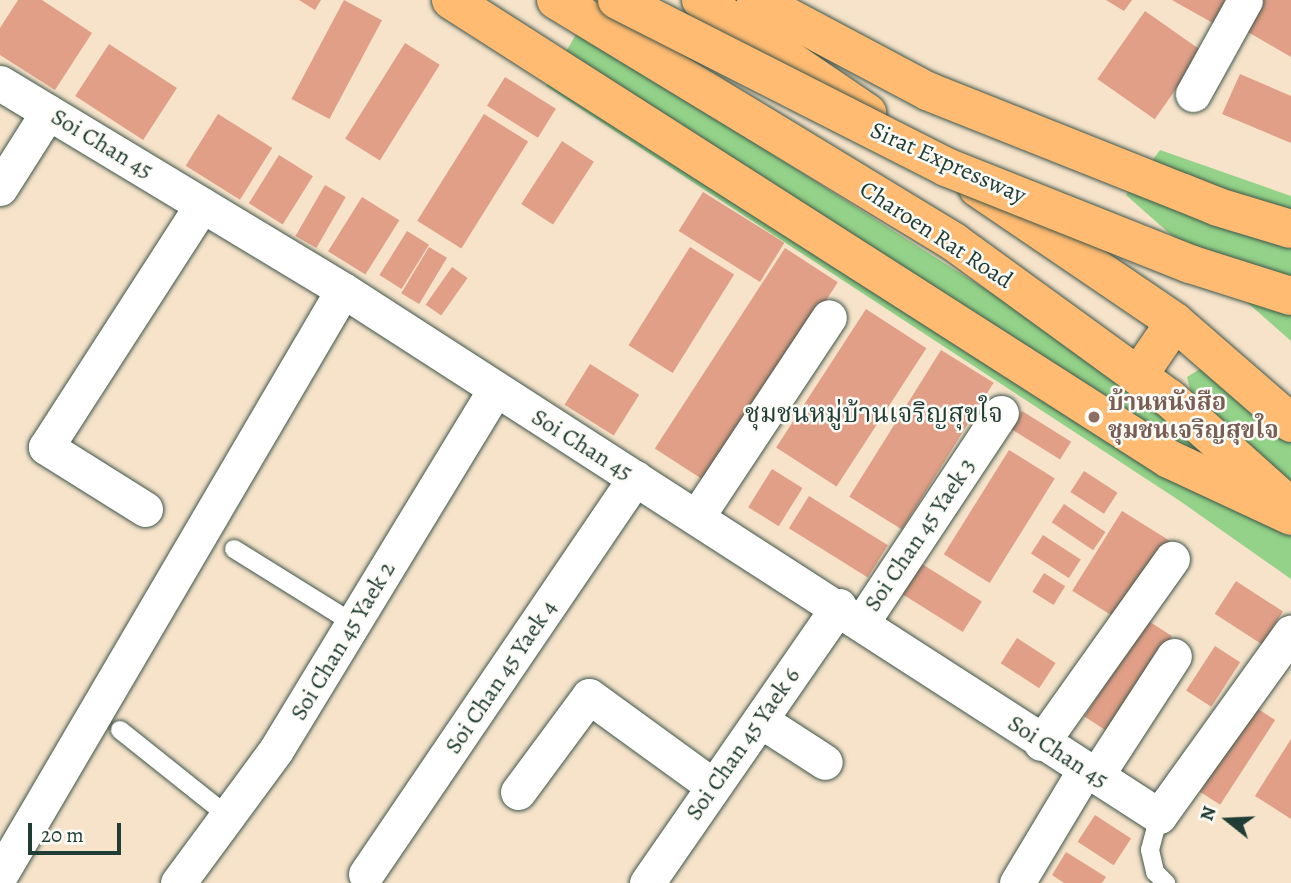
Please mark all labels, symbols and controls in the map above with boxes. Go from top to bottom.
street label: Soi Chan 45 [46,102,158,186]
street label: Sirat Expressway [866,116,1030,210]
street label: Charoen Rat Road [854,175,1018,295]
place label: บ้านหนังสือ ชุมชนเจริญสุขใจ [1108,389,1279,445]
district label: ชุมชนหมู่บ้านเจริญสุขใจ [745,398,1003,430]
street label: Soi Chan 45 [526,403,638,487]
marker: บ้านหนังสือ ชุมชนเจริญสุขใจ [1086,409,1102,425]
street label: Soi Chan 45 Yaek 3 [858,453,982,617]
street label: Soi Chan 45 Yaek 2 [284,556,402,726]
street label: Soi Chan 45 Yaek 4 [439,595,563,759]
street label: Soi Chan 45 Yaek 6 [680,662,806,826]
street label: Soi Chan 45 [1002,709,1114,795]
north arrow [1193,785,1263,855]
text: N [1194,803,1223,824]
scale bar [32,810,124,854]
text: 20 m [41,821,84,849]

